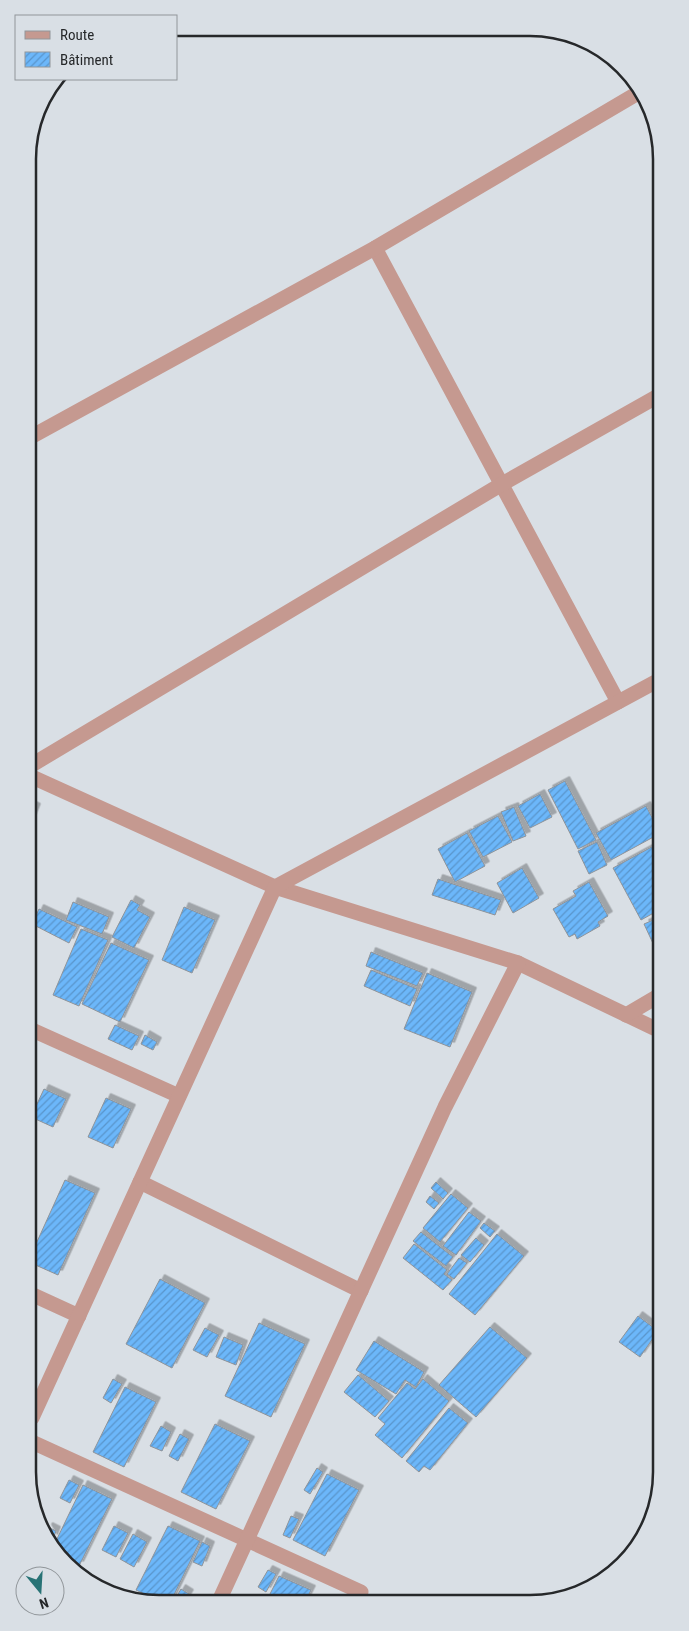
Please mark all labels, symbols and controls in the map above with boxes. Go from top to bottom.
legend [15,15,178,80]
text: Route [60,26,94,44]
text: Bâtiment [60,51,113,69]
north arrow [15,1566,65,1616]
text: N [37,1594,51,1612]

